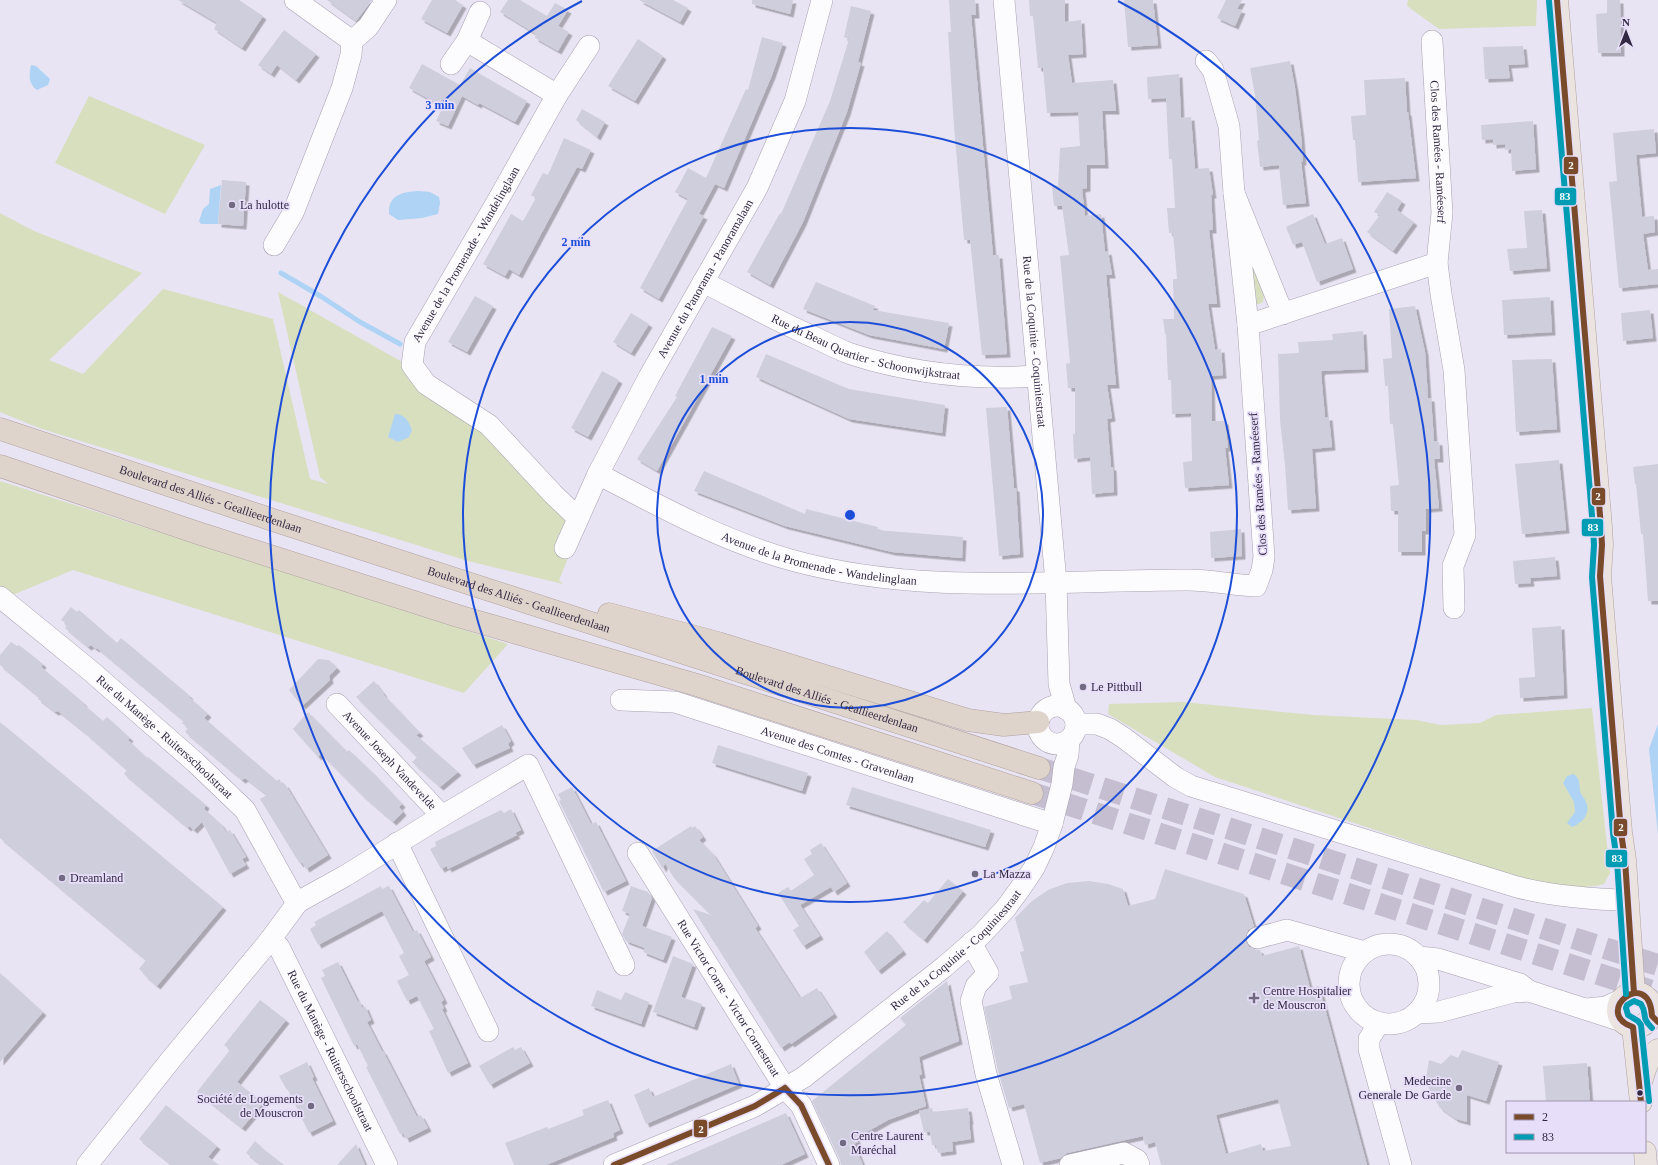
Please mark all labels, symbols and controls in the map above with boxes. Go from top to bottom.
north arrow [1606,12,1646,52]
text: N [1622,16,1630,28]
street label: Clos des Ramées - Raméeserf [1427,80,1449,224]
text: 3 min [425,98,455,112]
line badge: 2 [1563,156,1579,175]
text: 2 [1568,159,1574,171]
street label: Avenue de la Promenade - Wandelinglaan [409,164,522,345]
line badge: 83 [1554,187,1577,206]
text: 83 [1560,190,1571,202]
street label: Avenue du Panorama - Panoramalaan [654,197,756,360]
place label: La hulotte [240,198,289,212]
marker: La hulotte [227,200,237,210]
text: 2 min [561,235,591,249]
street label: Rue de la Coquinie - Coquiniestraat [1020,255,1049,429]
street label: Rue du Beau Quartier - Schoonwijkstraat [769,311,962,382]
text: 1 min [699,372,729,386]
street label: Clos des Ramées - Raméeserf [1246,412,1270,556]
street label: Boulevard des Alliés - Geallieerdenlaan [118,462,304,536]
line badge: 2 [1591,487,1606,506]
text: 2 [1595,490,1601,502]
centre of rings [843,508,857,522]
line badge: 83 [1581,518,1604,537]
text: 83 [1588,521,1599,533]
street label: Avenue de la Promenade - Wandelinglaan [719,529,917,588]
street label: Boulevard des Alliés - Geallieerdenlaan [425,563,612,636]
street label: Boulevard des Alliés - Geallieerdenlaan [734,663,920,735]
street label: Rue du Manège - Ruitersschoolstraat [94,672,236,802]
place label: Le Pittbull [1091,680,1143,694]
marker: Le Pittbull [1078,682,1088,692]
street label: Avenue Joseph Vandevelde [340,708,440,813]
street label: Avenue des Comtes - Gravenlaan [759,723,916,786]
line badge: 2 [1613,818,1628,837]
text: 2 [1618,821,1624,833]
line badge: 83 [1605,849,1628,868]
text: 83 [1612,852,1623,864]
place label: La Mazza [983,867,1031,881]
marker: La Mazza [970,869,980,879]
place label: Dreamland [70,871,123,885]
marker: Dreamland [57,873,67,883]
street label: Rue de la Coquinie - Coquiniestraat [888,887,1024,1013]
street label: Rue Victor Corne - Victor Cornestraat [674,917,783,1080]
street label: Rue du Manège - Ruitersschoolstraat [285,968,376,1134]
place label: Centre Hospitalier de Mouscron [1263,984,1351,1012]
marker: Centre Hospitalier de Mouscron [1248,992,1260,1004]
place label: Medecine Generale De Garde [1358,1074,1451,1102]
marker: Medecine Generale De Garde [1454,1083,1464,1093]
unlabelled marker [1635,1088,1645,1098]
place label: Société de Logements de Mouscron [197,1092,303,1120]
marker: Société de Logements de Mouscron [306,1101,316,1111]
legend [1506,1101,1646,1153]
text: 2 [1542,1110,1548,1124]
line badge: 2 [693,1119,708,1138]
text: 2 [698,1123,704,1135]
place label: Centre Laurent Maréchal [851,1129,924,1157]
text: 83 [1542,1130,1554,1144]
marker: Centre Laurent Maréchal [838,1138,848,1148]

